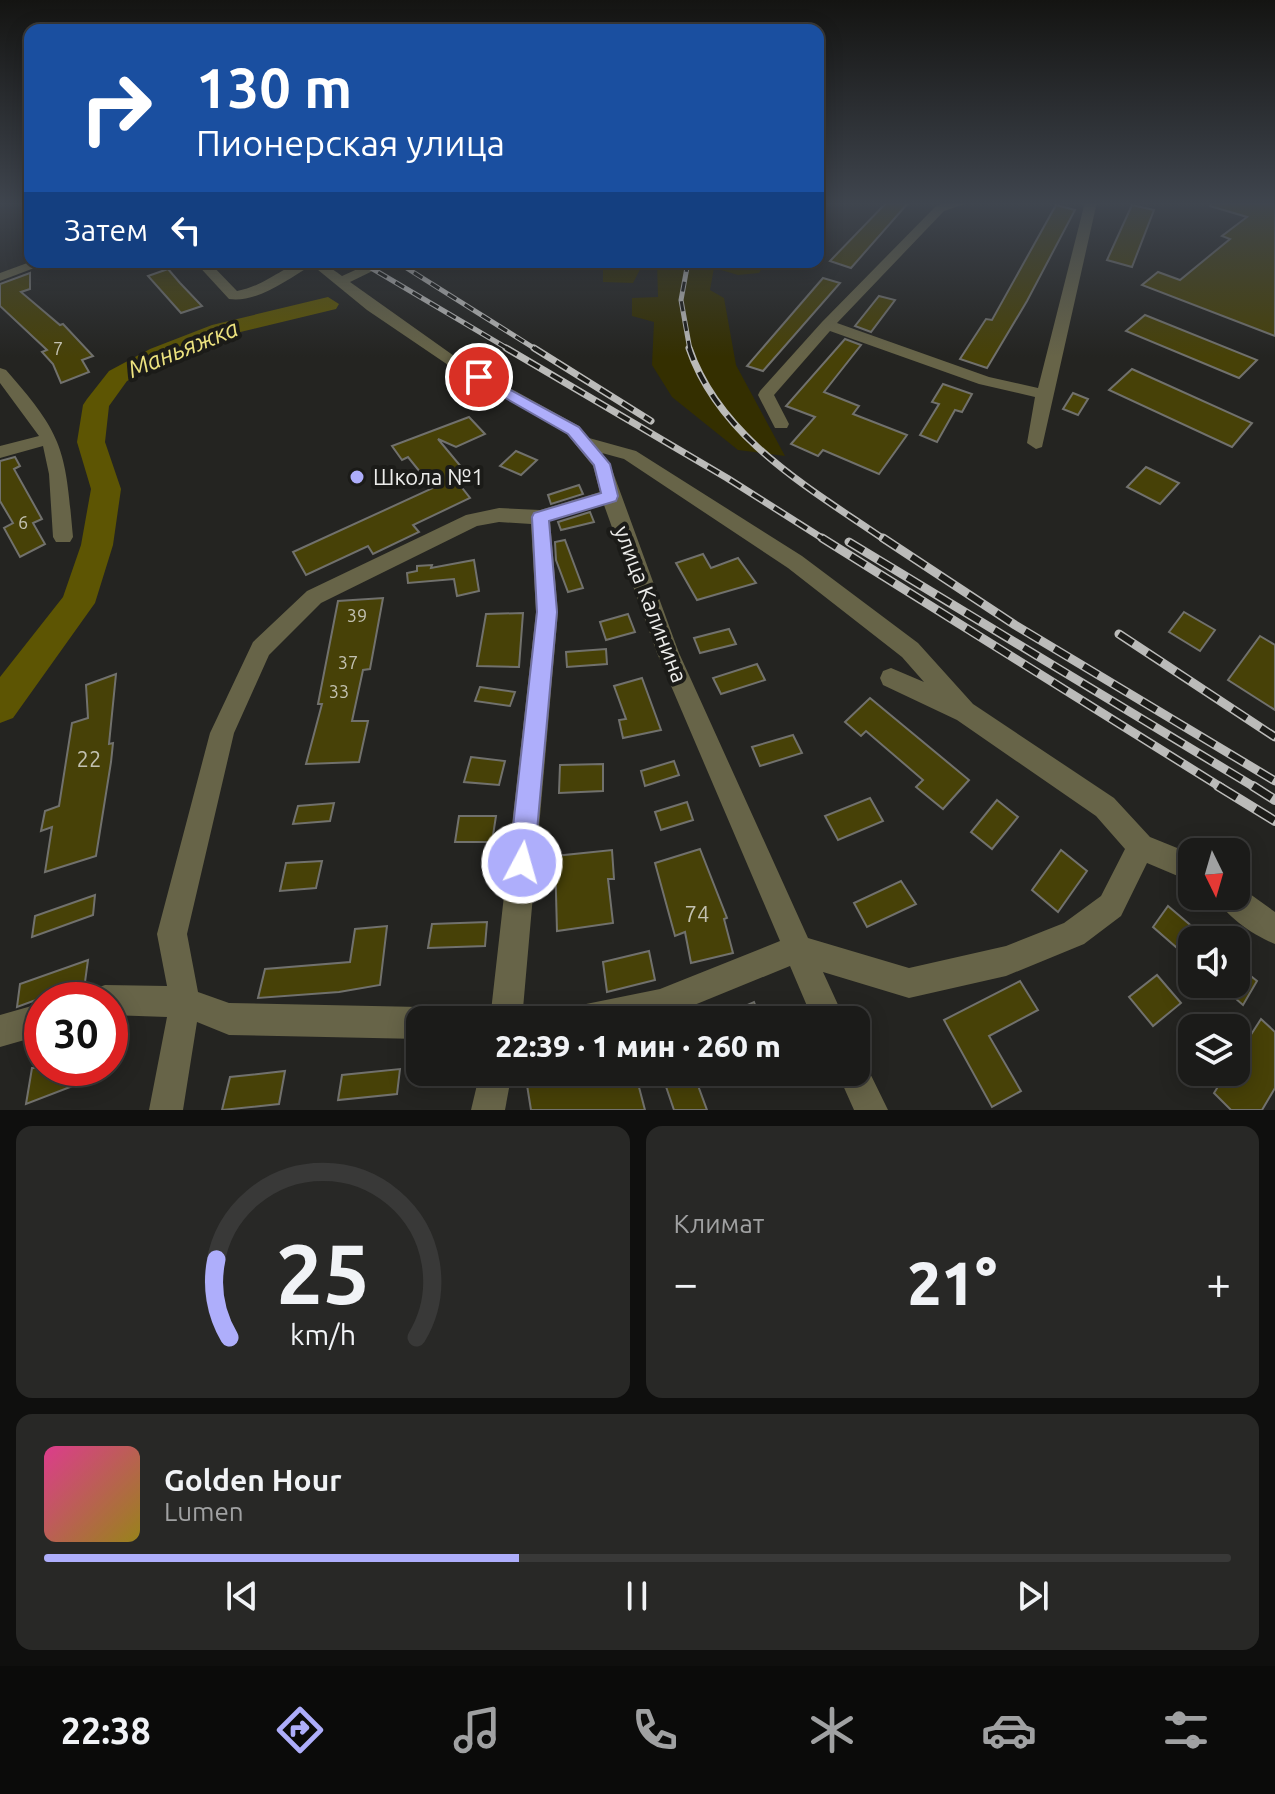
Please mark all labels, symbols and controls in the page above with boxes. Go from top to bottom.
icon: right [64,56,168,160]
text: 130 m [196,56,352,119]
text: Пионерская улица [196,122,505,163]
icon: left [164,208,208,252]
text: Затем [64,213,148,247]
water label: Маньяжка [124,314,242,383]
house number: 7 [53,338,63,358]
pin [445,343,513,411]
icon: arrive [457,355,501,399]
place label: Школа №1 [373,464,484,489]
marker: Школа №1 [348,468,366,486]
house number: 6 [18,512,28,532]
street label: улица Калинина [610,522,693,686]
house number: 39 [347,605,367,625]
house number: 37 [338,652,358,672]
house number: 33 [329,681,349,701]
house number: 22 [77,746,101,771]
position arrow [480,821,564,905]
north arrow [1178,838,1250,910]
map controls [1178,838,1250,1086]
house number: 74 [685,901,709,926]
button: sound [1178,926,1250,998]
speed limit sign: 30 [24,982,128,1086]
button: layers [1178,1014,1250,1086]
text: 22:39 · 1 мин · 260 m [495,1029,781,1063]
text: Климат [674,1209,764,1238]
text: 25 [276,1226,370,1320]
text: 21° [908,1249,997,1316]
text: − [674,1258,698,1307]
text: + [1206,1258,1231,1307]
text: km/h [290,1318,356,1350]
text: Golden Hour [164,1463,342,1497]
text: Lumen [164,1497,244,1526]
icon: previous [220,1574,264,1618]
icon: pause [615,1574,659,1618]
icon: next [1011,1574,1055,1618]
icon: directions [272,1702,328,1758]
icon: music [449,1702,505,1758]
icon: phone [627,1702,683,1758]
icon: climate [804,1702,860,1758]
icon: car [981,1702,1037,1758]
icon: filters [1158,1702,1214,1758]
text: 22:38 [61,1710,151,1751]

